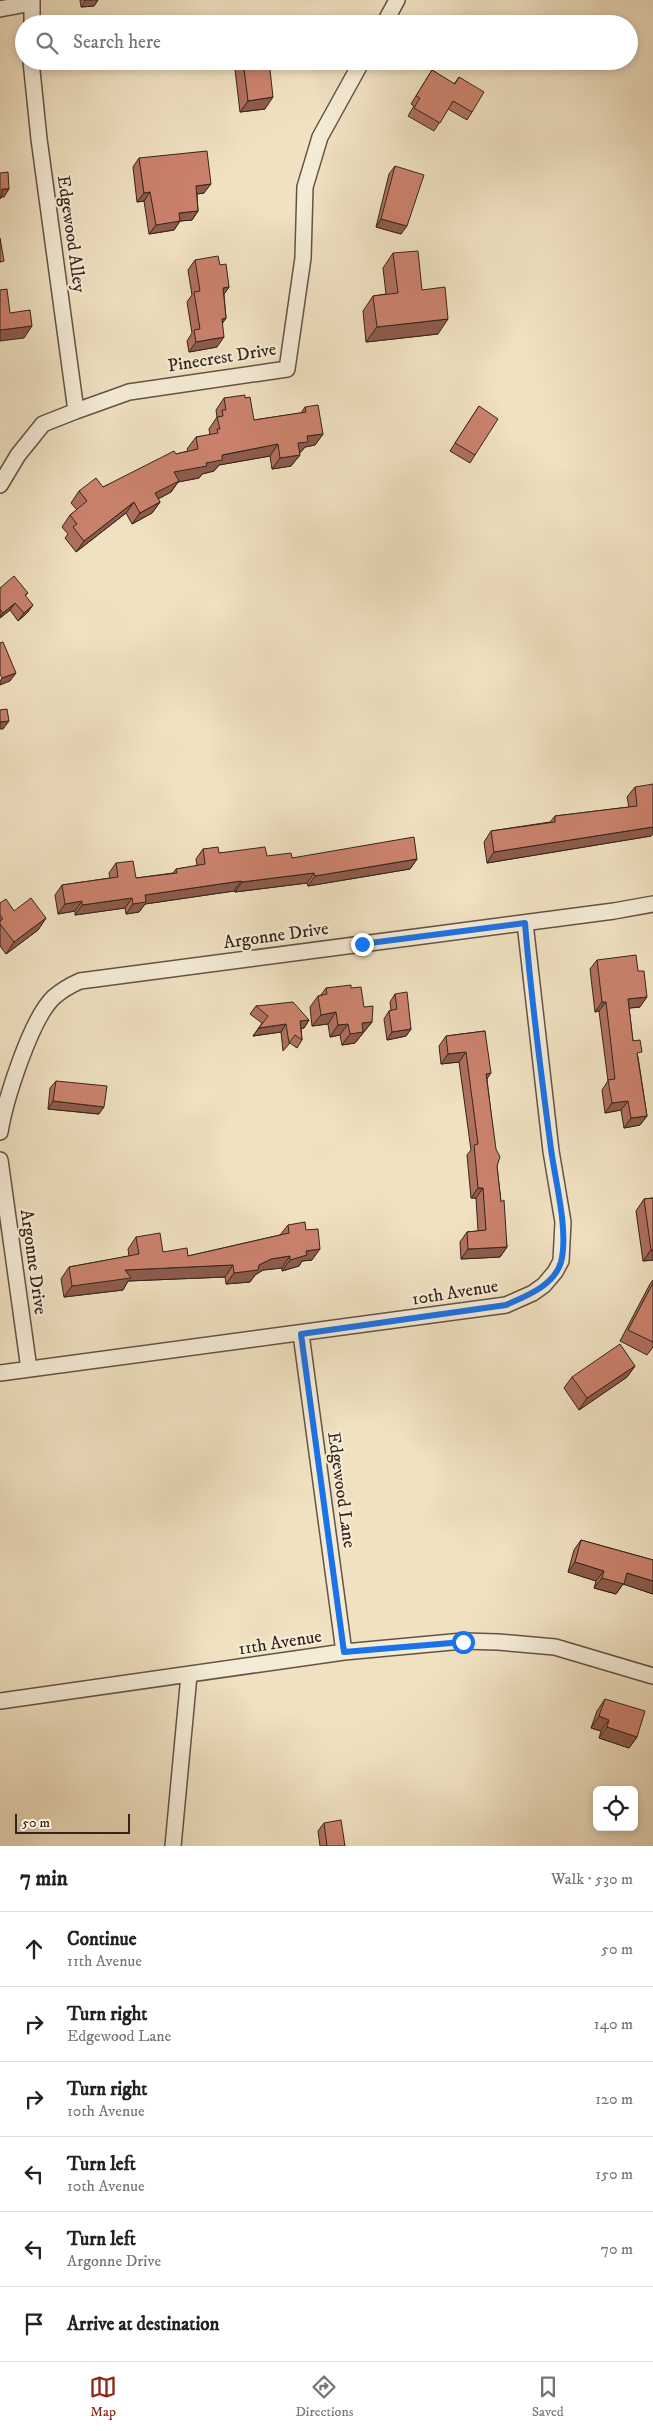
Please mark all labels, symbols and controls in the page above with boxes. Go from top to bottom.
search box [15,15,638,70]
icon: search [33,29,61,57]
text: Search here [73,31,161,54]
street label: Edgewood Alley [52,174,90,294]
street label: Pinecrest Drive [166,339,278,377]
street label: Argonne Drive [222,918,330,954]
route end [351,933,374,956]
street label: Argonne Drive [15,1208,51,1316]
street label: 10th Avenue [410,1275,500,1311]
street label: Edgewood Lane [322,1430,360,1550]
street label: 11th Avenue [237,1626,323,1660]
route start [452,1631,475,1654]
map controls [593,1786,638,1831]
button: locate [593,1786,638,1831]
scale bar [15,1811,130,1834]
text: 50 m [22,1814,50,1832]
text: 7 min [20,1866,68,1892]
text: Walk · 530 m [551,1869,633,1889]
text: Continue [67,1928,137,1951]
icon: ahead [20,1935,48,1963]
text: 50 m [601,1939,633,1959]
text: 11th Avenue [67,1951,142,1971]
text: Turn right [67,2003,147,2026]
icon: right [20,2010,48,2038]
text: 140 m [594,2014,633,2034]
text: Edgewood Lane [67,2026,171,2046]
text: Turn right [67,2078,147,2101]
icon: right [20,2085,48,2113]
text: 120 m [595,2089,633,2109]
text: 10th Avenue [67,2101,145,2121]
text: Turn left [67,2153,136,2176]
icon: left [20,2160,48,2188]
text: 150 m [595,2164,633,2184]
text: 10th Avenue [67,2176,145,2196]
text: Turn left [67,2228,136,2251]
icon: left [20,2235,48,2263]
text: 70 m [601,2239,633,2259]
text: Argonne Drive [67,2251,161,2271]
icon: arrive [20,2310,48,2338]
text: Arrive at destination [67,2313,219,2336]
tab: Map [89,2373,117,2421]
tab: Directions [295,2373,353,2421]
tab: Saved [532,2373,564,2421]

